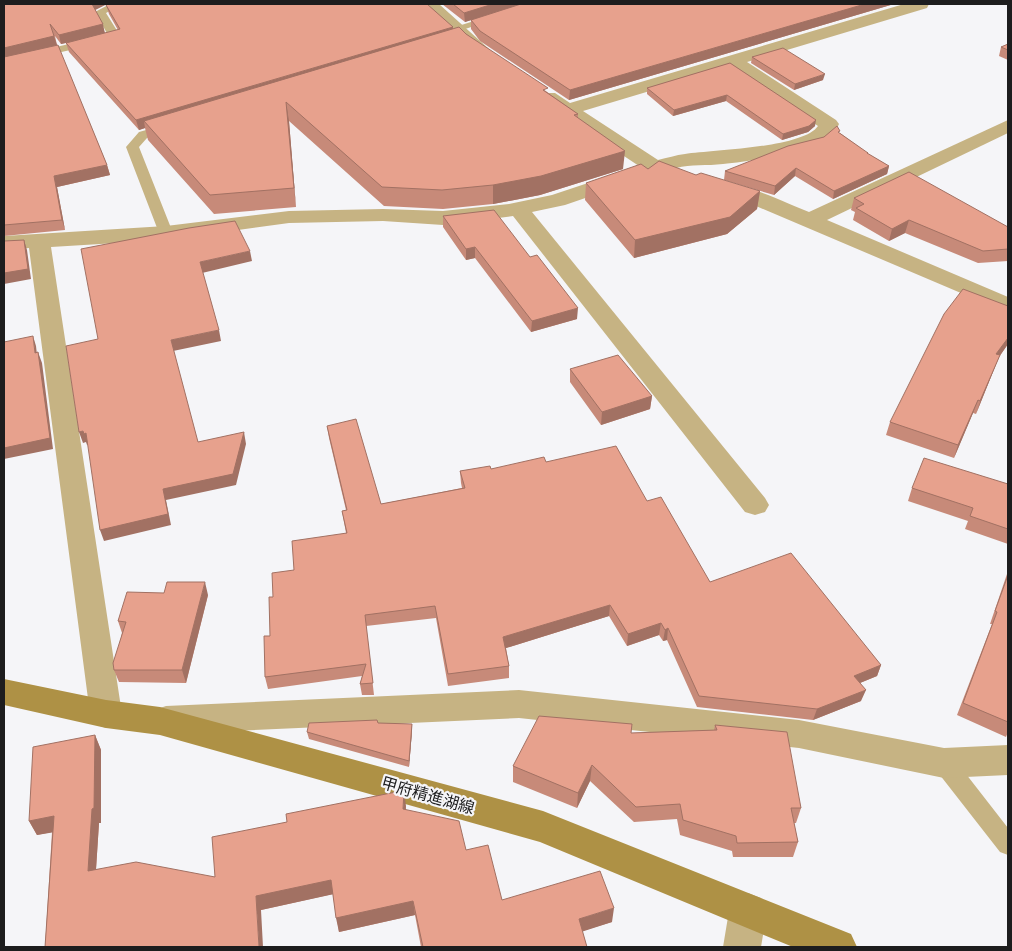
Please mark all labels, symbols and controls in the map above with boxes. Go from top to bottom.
street label: 甲府精進湖線 [379,773,477,818]

